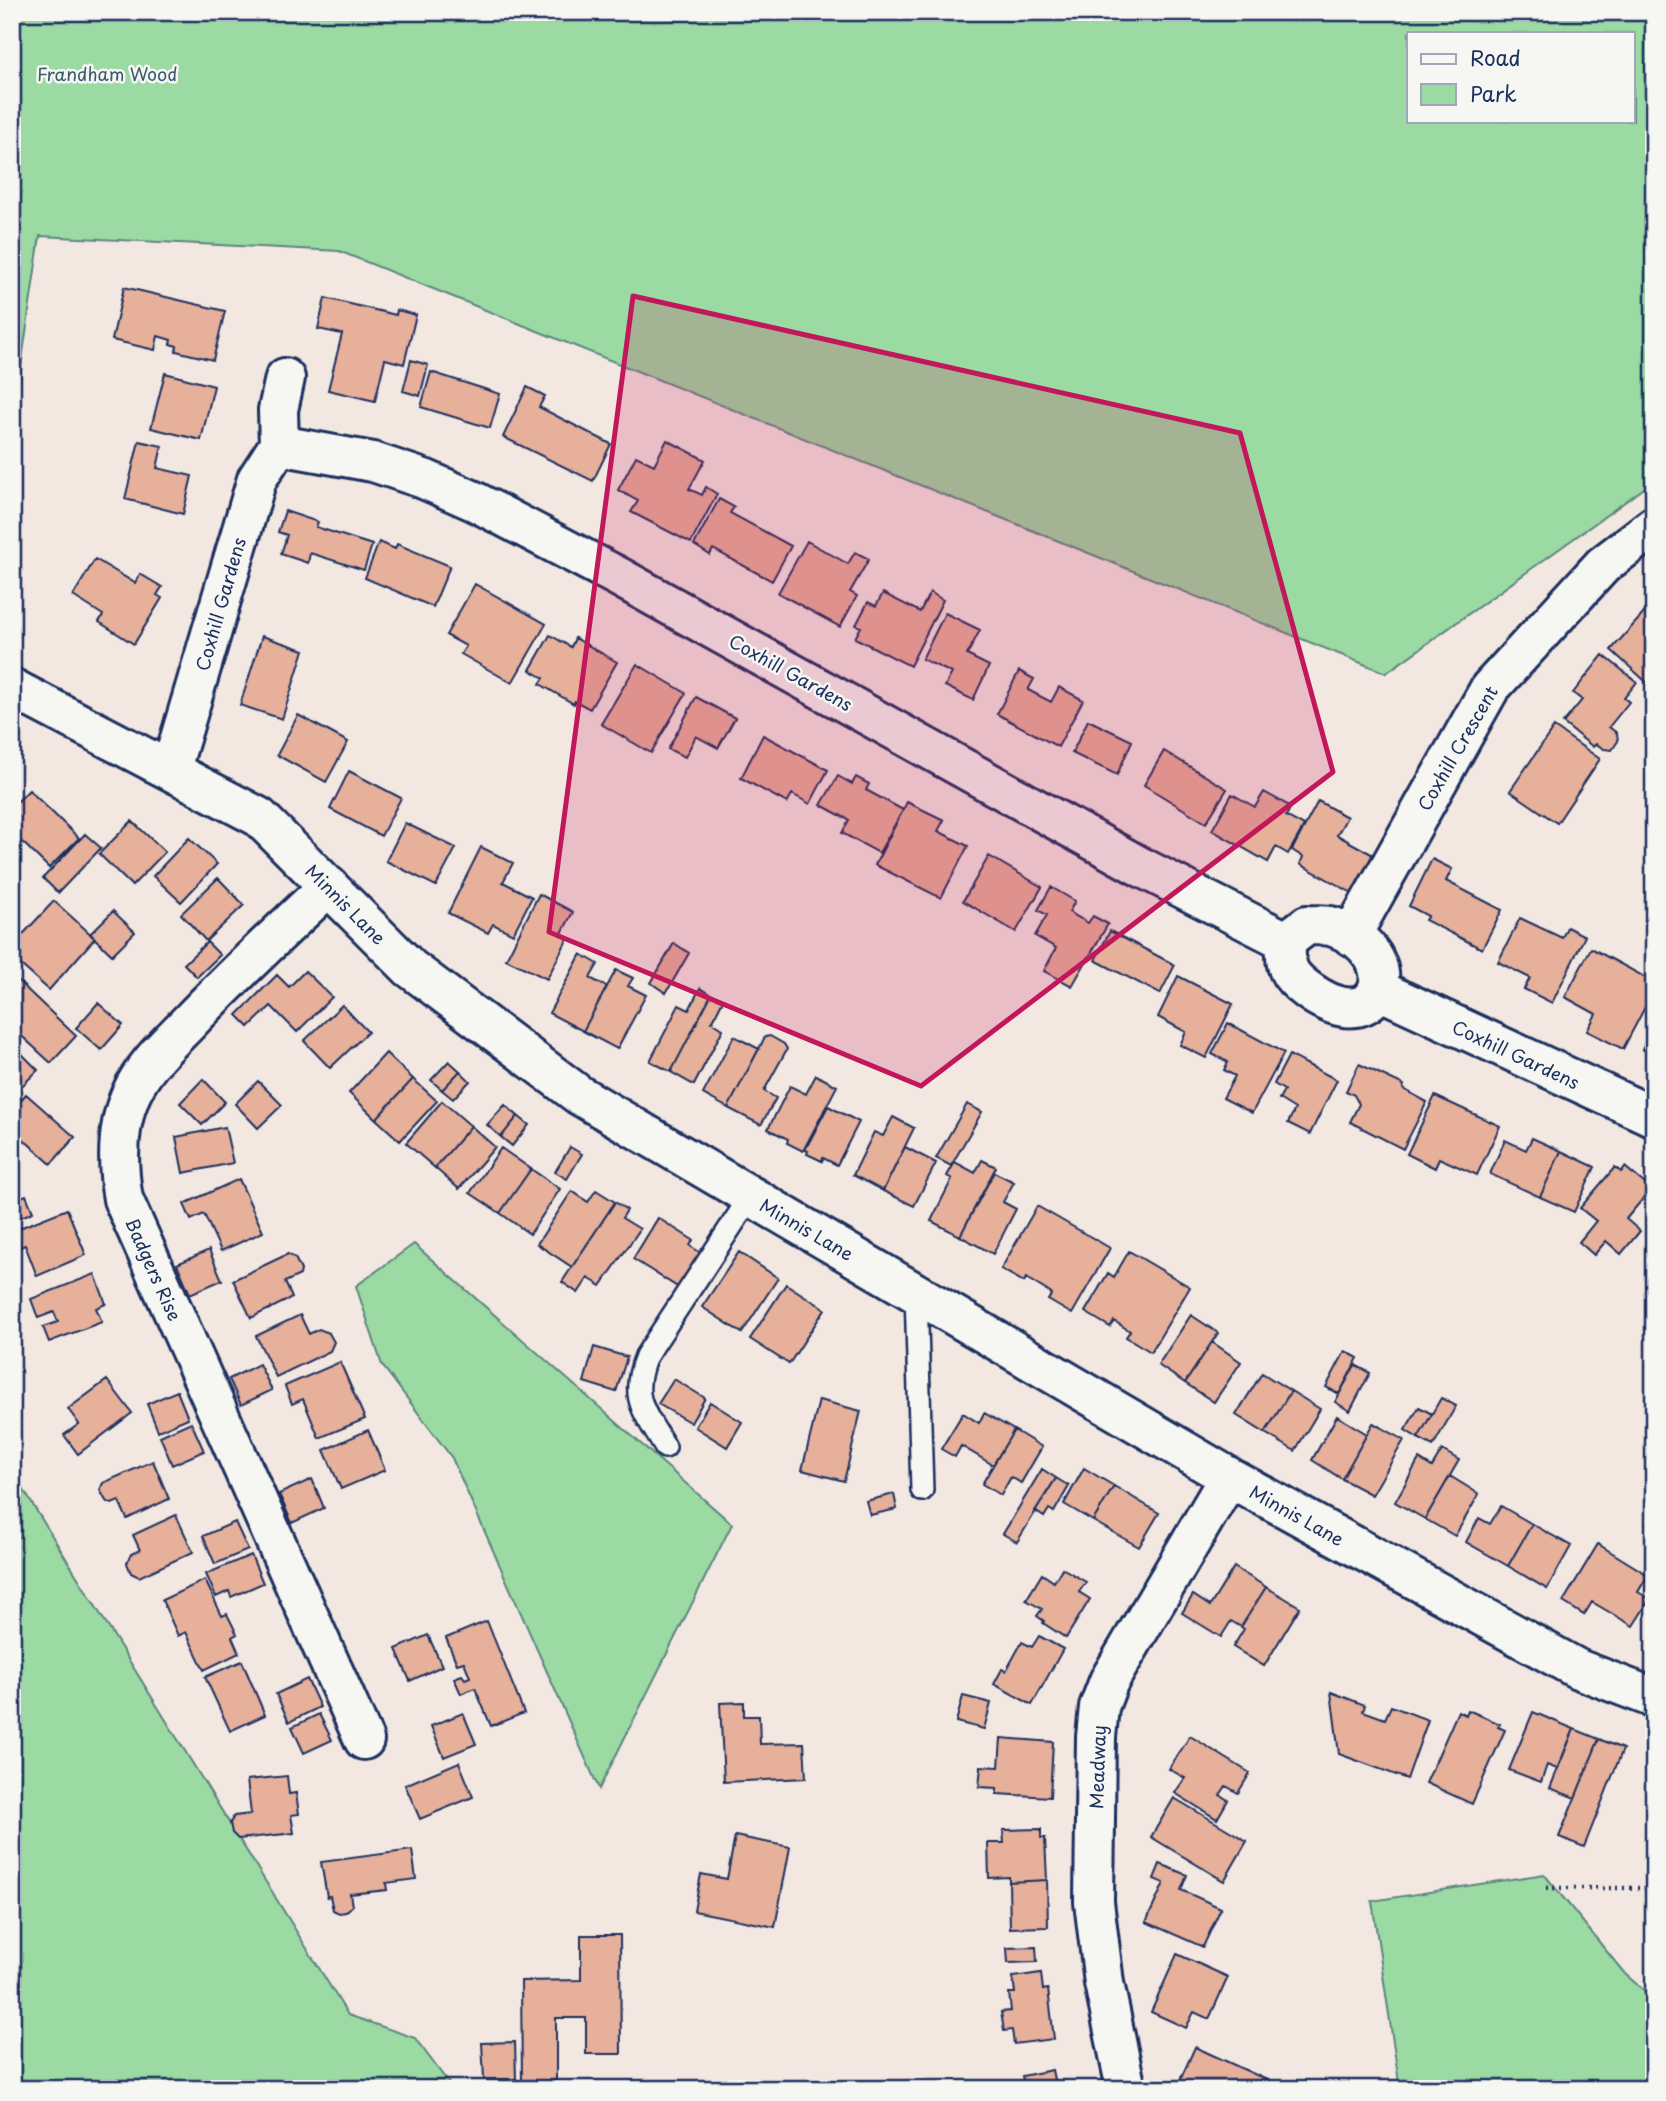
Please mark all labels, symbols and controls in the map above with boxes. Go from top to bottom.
legend [1407,32,1634,122]
text: Road [1470,41,1521,73]
park label: Frandham Wood [37,60,177,87]
text: Park [1470,77,1517,109]
street label: Coxhill Gardens [188,534,252,674]
street label: Coxhill Gardens [724,627,858,717]
street label: Coxhill Crescent [1410,680,1504,816]
street label: Minnis Lane [300,858,392,950]
street label: Coxhill Gardens [1448,1013,1584,1095]
street label: Minnis Lane [755,1191,859,1267]
street label: Badgers Rise [119,1213,189,1325]
street label: Minnis Lane [1245,1478,1349,1552]
street label: Meadway [1082,1725,1112,1809]

